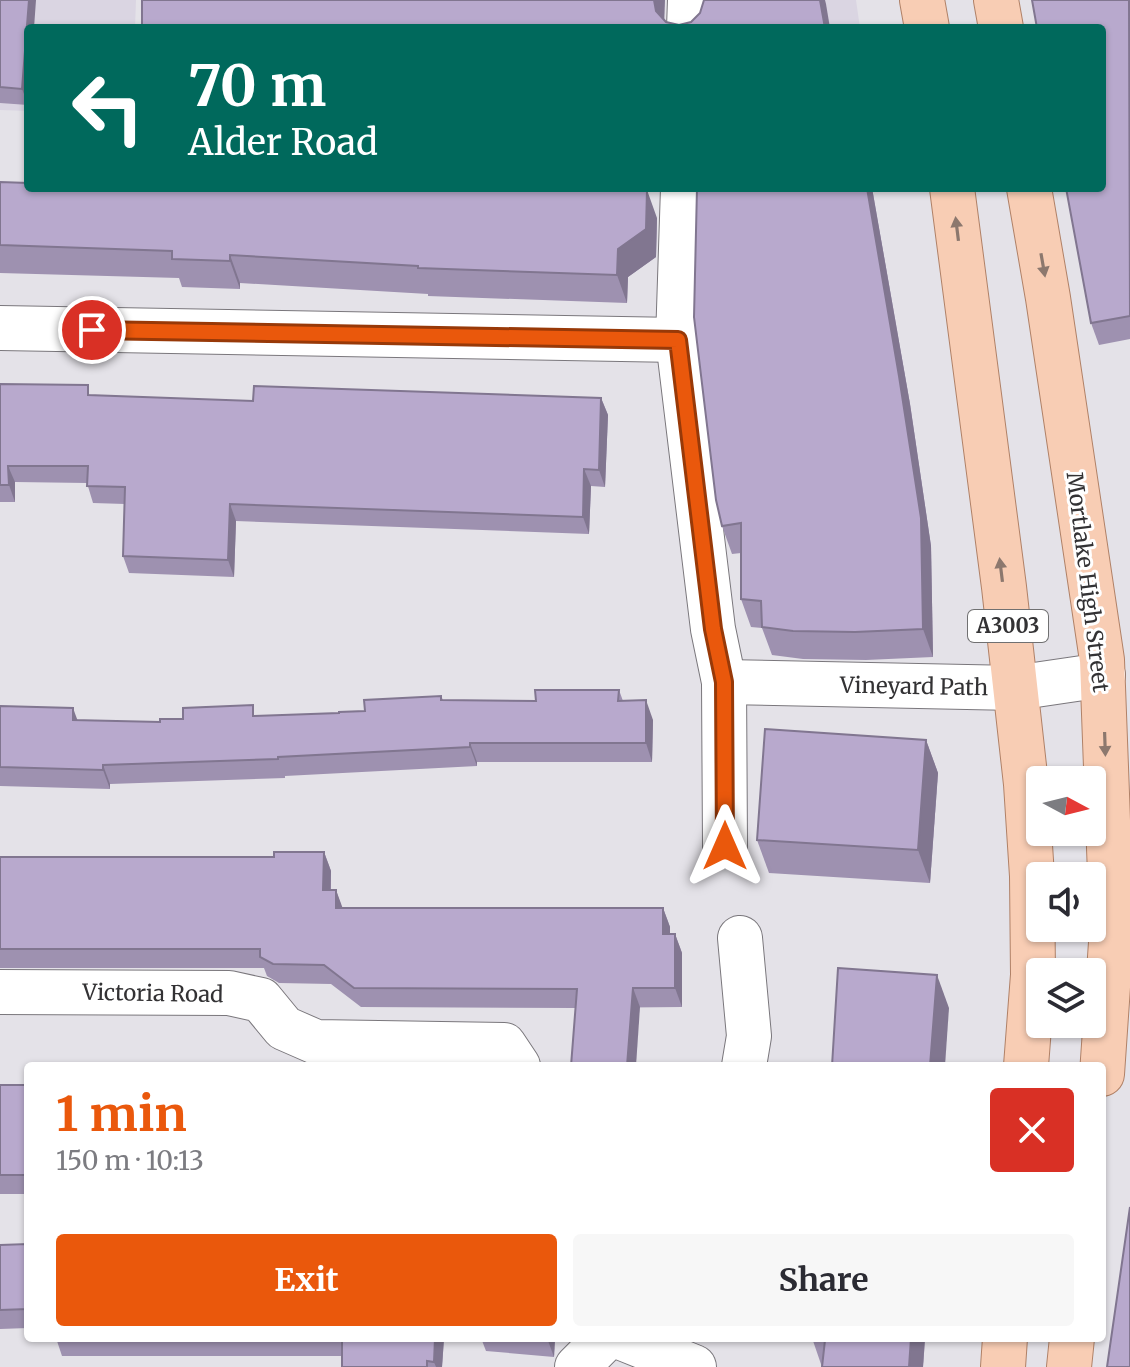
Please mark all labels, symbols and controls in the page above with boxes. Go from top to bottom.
text: 70 m [188,51,326,121]
icon: left [56,56,160,160]
text: Alder Road [188,120,378,165]
one-way arrow [951,216,964,241]
one-way arrow [1037,253,1049,278]
pin [58,296,126,364]
icon: arrive [70,308,114,352]
street label: Mortlake High Street [1061,470,1115,694]
one-way arrow [995,557,1008,582]
road number: A3003 [968,610,1048,642]
street label: Vineyard Path [839,671,989,701]
one-way arrow [1099,732,1112,757]
north arrow [1026,766,1106,846]
map controls [1026,766,1106,1038]
position arrow [683,804,767,888]
button: sound [1026,862,1106,942]
button: layers [1026,958,1106,1038]
street label: Victoria Road [81,978,224,1008]
text: 1 min [56,1084,187,1144]
button: close [990,1088,1074,1172]
text: 150 m · 10:13 [56,1144,204,1177]
button: Exit [56,1234,557,1326]
button: Share [573,1234,1074,1326]

